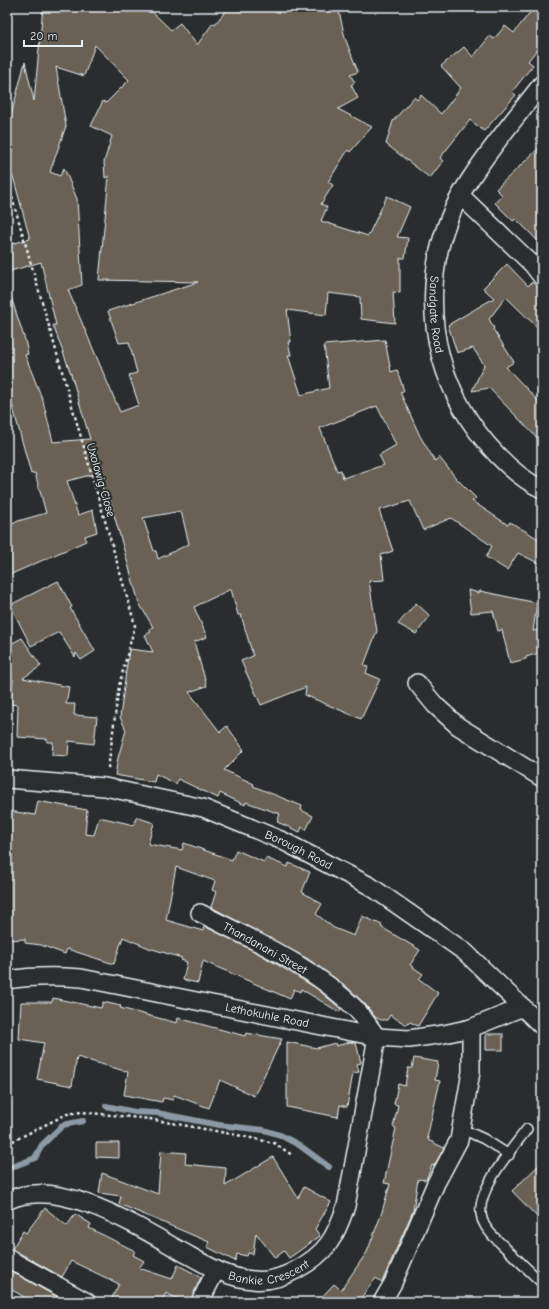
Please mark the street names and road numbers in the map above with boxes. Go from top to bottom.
street label: Sandgate Road [427,275,447,354]
street label: Uxolowig Close [84,441,118,519]
street label: Borough Road [263,827,335,872]
street label: Thandanani Street [220,919,310,977]
street label: Lethokuhle Road [224,1000,310,1030]
street label: Bankie Crescent [227,1257,312,1287]

